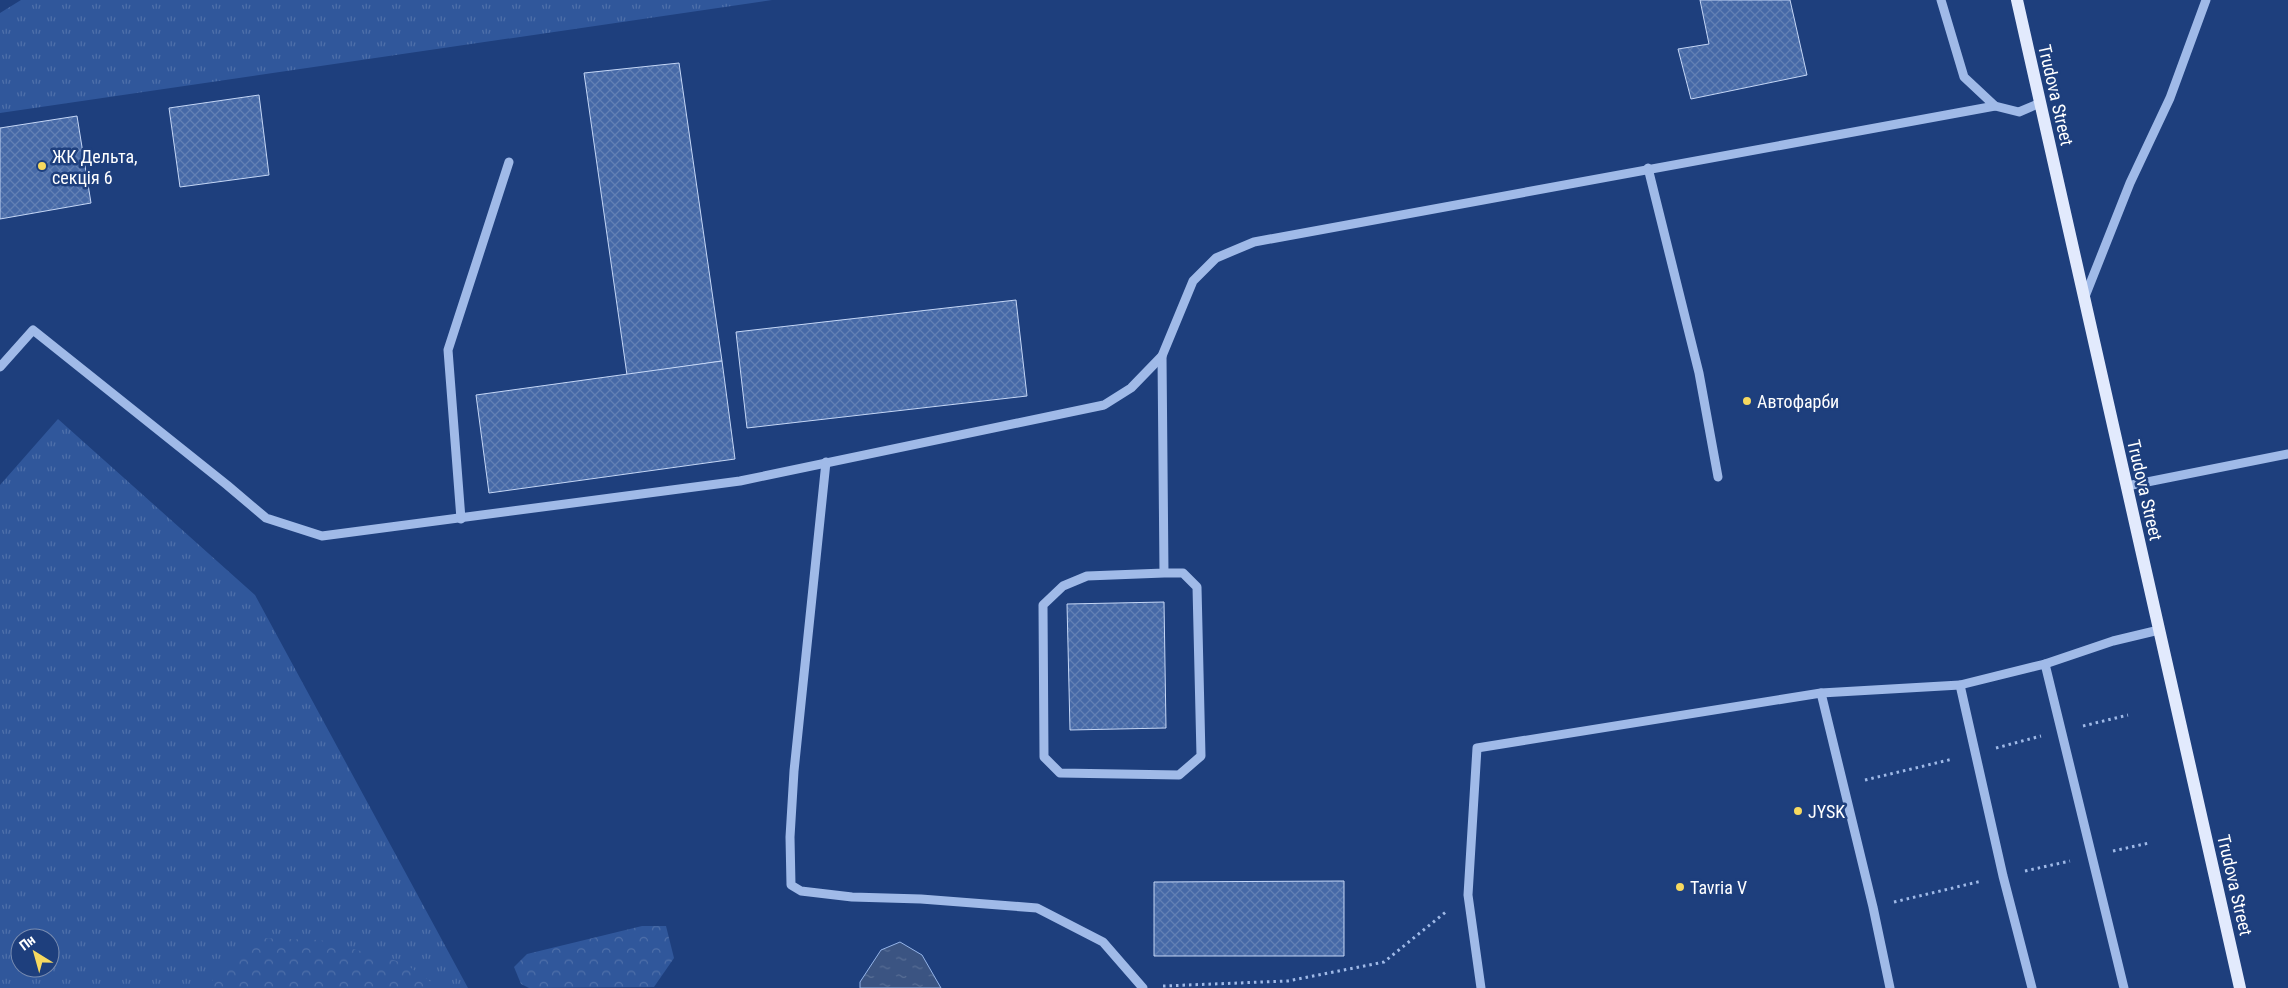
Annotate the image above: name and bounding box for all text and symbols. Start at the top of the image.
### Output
street label: Trudova Street [2034,42,2078,148]
place label: ЖК Дельта, секція 6 [52,146,138,188]
marker: ЖК Дельта, секція 6 [36,160,48,172]
place label: Автофарби [1757,391,1839,412]
marker: Автофарби [1741,395,1753,407]
street label: Trudova Street [2123,437,2167,543]
place label: JYSK [1808,801,1845,822]
marker: JYSK [1792,805,1804,817]
street label: Trudova Street [2213,832,2257,938]
place label: Tavria V [1690,877,1747,898]
marker: Tavria V [1674,881,1686,893]
north arrow [10,928,60,978]
text: Пн [16,932,38,954]

